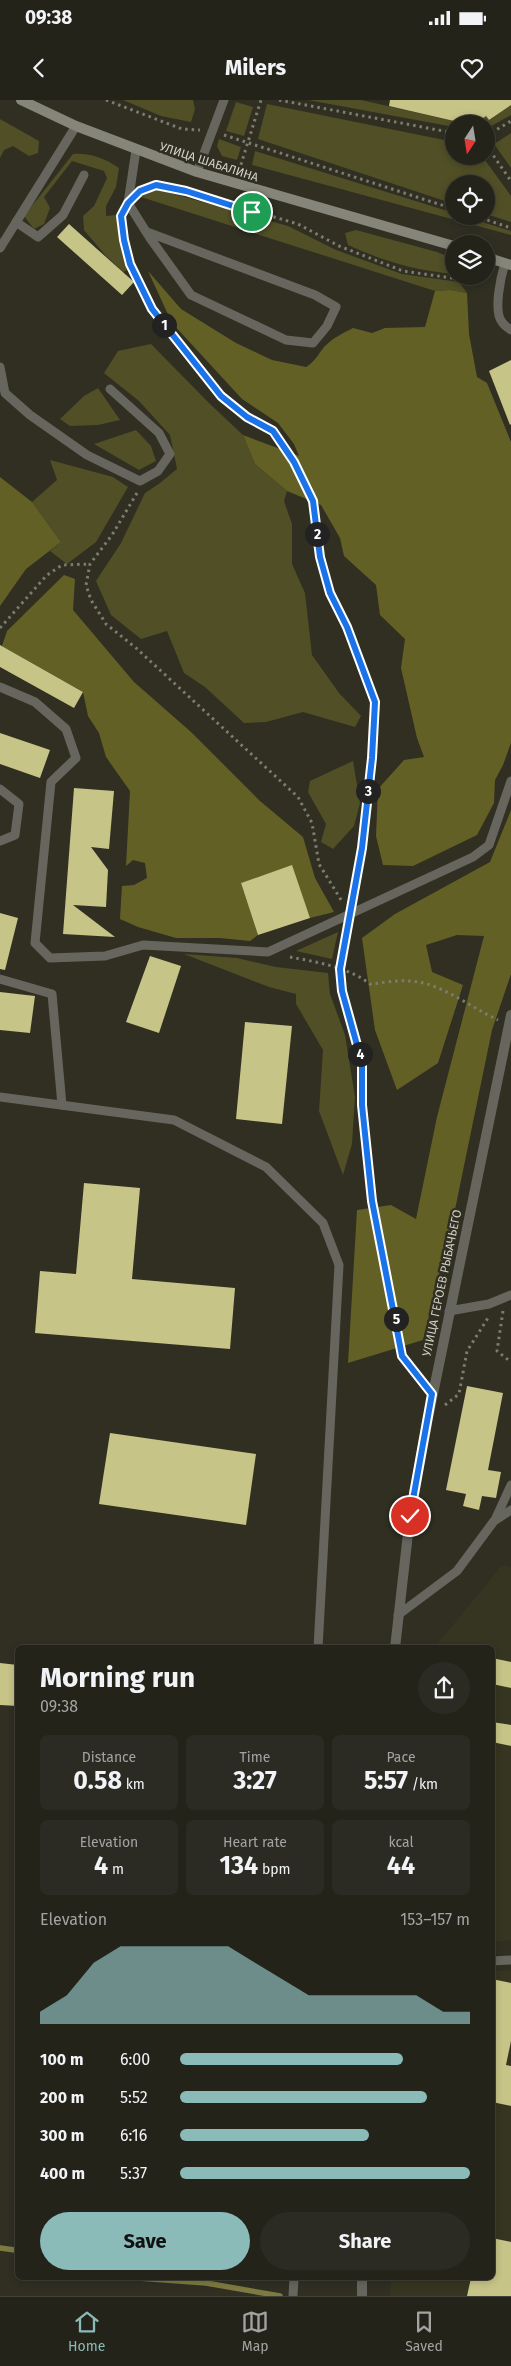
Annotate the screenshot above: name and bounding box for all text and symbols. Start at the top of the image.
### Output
text: 09:38 [25,6,72,29]
icon: back [25,54,53,82]
text: Milers [225,54,286,81]
icon: heart [458,54,486,82]
north arrow [445,115,495,165]
map controls [445,115,495,285]
street label: УЛИЦА ШАБАЛИНА [158,139,260,185]
button: locate [445,175,495,225]
pin [231,191,273,233]
icon: arrive [238,198,266,226]
button: layers [445,235,495,285]
pin: 1 [152,312,176,338]
text: 1 [161,317,168,334]
pin: 2 [304,522,330,546]
text: 2 [314,526,321,543]
pin: 3 [356,778,380,804]
text: 3 [365,783,372,800]
pin: 4 [348,1042,372,1066]
text: 4 [357,1046,364,1063]
street label: УЛИЦА ГЕРОЕВ РЫБАЧЬЕГО [420,1208,464,1358]
pin: 5 [384,1306,408,1332]
text: 5 [393,1311,400,1328]
pin [389,1495,431,1537]
icon: check [396,1502,424,1530]
text: Morning run [40,1661,195,1694]
button: share [418,1662,470,1714]
text: 09:38 [40,1697,78,1716]
text: Distance [82,1749,136,1766]
text: Time [240,1749,270,1766]
text: Pace [386,1749,416,1766]
text: 0.58 [73,1766,122,1796]
text: 3:27 [233,1766,277,1796]
text: 5:57 [364,1766,408,1796]
text: km [122,1776,145,1793]
text: /km [408,1776,438,1793]
text: Elevation [80,1834,138,1851]
text: Heart rate [223,1834,287,1851]
text: kcal [388,1834,414,1851]
text: 4 [94,1851,108,1881]
text: 134 [219,1851,258,1881]
text: 44 [387,1851,415,1881]
text: m [108,1861,124,1878]
text: bpm [258,1861,291,1878]
text: Elevation [40,1910,107,1929]
text: 153–157 m [400,1910,470,1929]
text: 100 m [40,2050,83,2069]
text: 6:00 [120,2050,150,2069]
text: 200 m [40,2088,84,2107]
text: 5:52 [120,2088,148,2107]
text: 300 m [40,2126,84,2145]
text: 6:16 [120,2126,147,2145]
text: 400 m [40,2164,85,2183]
text: 5:37 [120,2164,147,2183]
button: Save [40,2212,250,2270]
button: Share [260,2212,470,2270]
tab: Home [68,2308,105,2355]
tab: Map [241,2308,269,2355]
tab: Saved [405,2308,443,2355]

